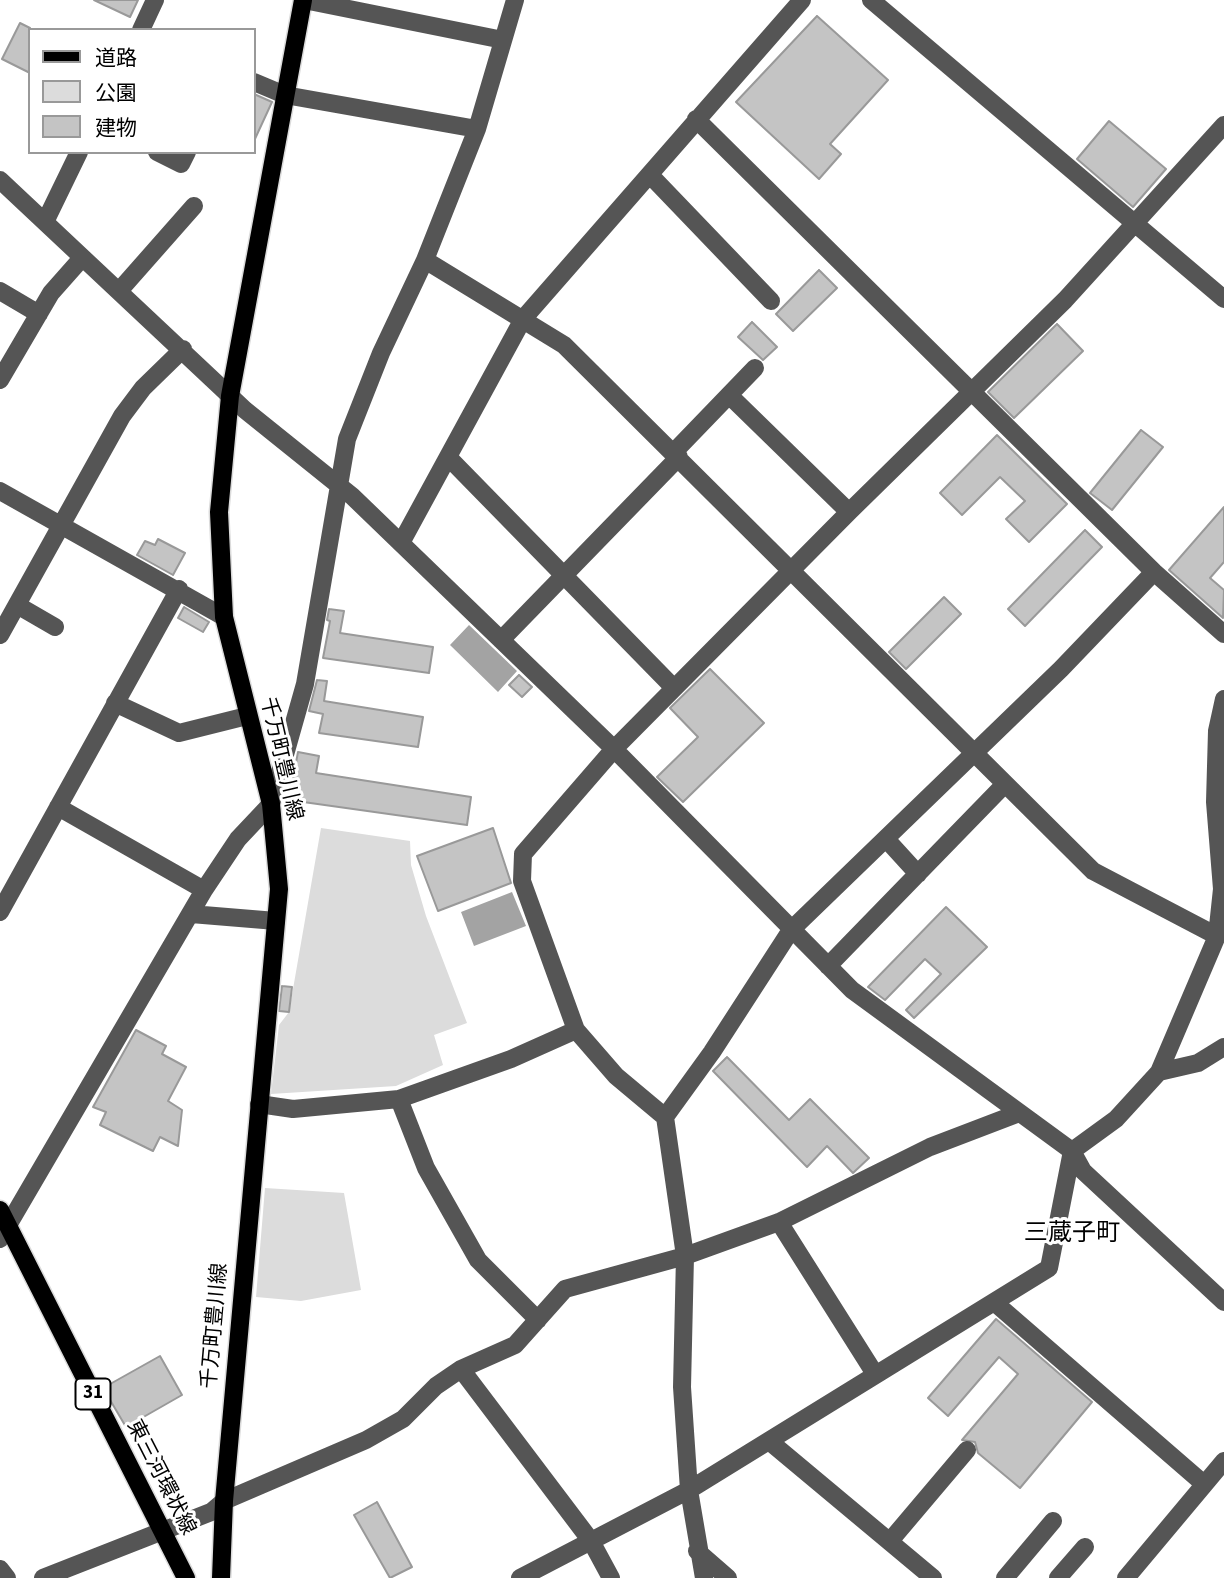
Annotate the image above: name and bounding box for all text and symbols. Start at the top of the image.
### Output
legend [28,28,256,154]
text: 道路 [95,43,137,73]
text: 公園 [95,78,137,108]
text: 建物 [95,113,137,143]
street label: 千万町豊川線 [254,695,306,823]
district label: 三蔵子町 [1024,1221,1120,1249]
street label: 千万町豊川線 [198,1262,234,1390]
road number: 31 [76,1378,110,1410]
street label: 東三河環状線 [120,1416,200,1540]

